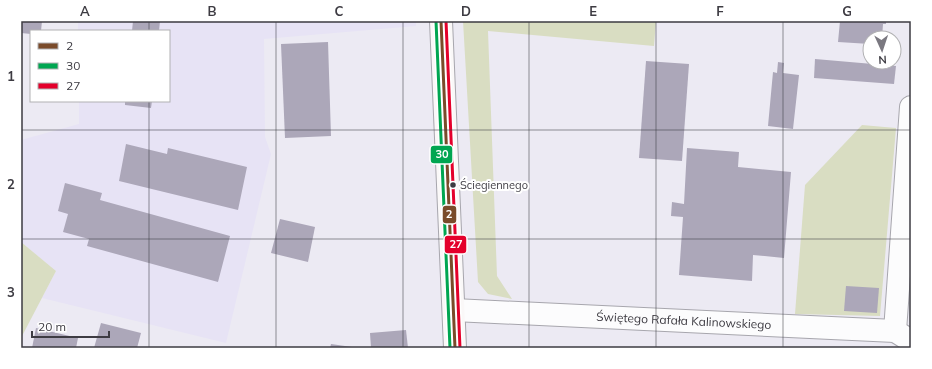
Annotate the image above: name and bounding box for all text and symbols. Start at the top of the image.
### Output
text: A [80,3,90,19]
text: B [208,3,217,19]
text: C [335,3,344,19]
text: D [461,3,471,19]
text: E [589,3,597,19]
text: F [716,3,724,19]
text: G [842,3,852,19]
legend [30,30,170,102]
north arrow [862,30,902,70]
text: 2 [66,38,73,53]
text: N [878,53,887,67]
text: 30 [66,58,80,73]
text: 1 [7,68,15,84]
text: 27 [66,78,80,93]
line badge: 30 [430,145,453,164]
text: 30 [435,147,449,161]
text: 2 [7,176,15,192]
place label: Ściegiennego [460,178,528,192]
marker: Ściegiennego [448,180,458,190]
line badge: 2 [442,205,457,224]
text: 2 [446,207,453,221]
line badge: 27 [444,235,467,254]
text: 27 [449,237,463,251]
text: 3 [7,284,15,300]
street label: Świętego Rafała Kalinowskiego [596,309,772,332]
scale bar [32,313,109,339]
text: 20 m [38,319,66,334]

